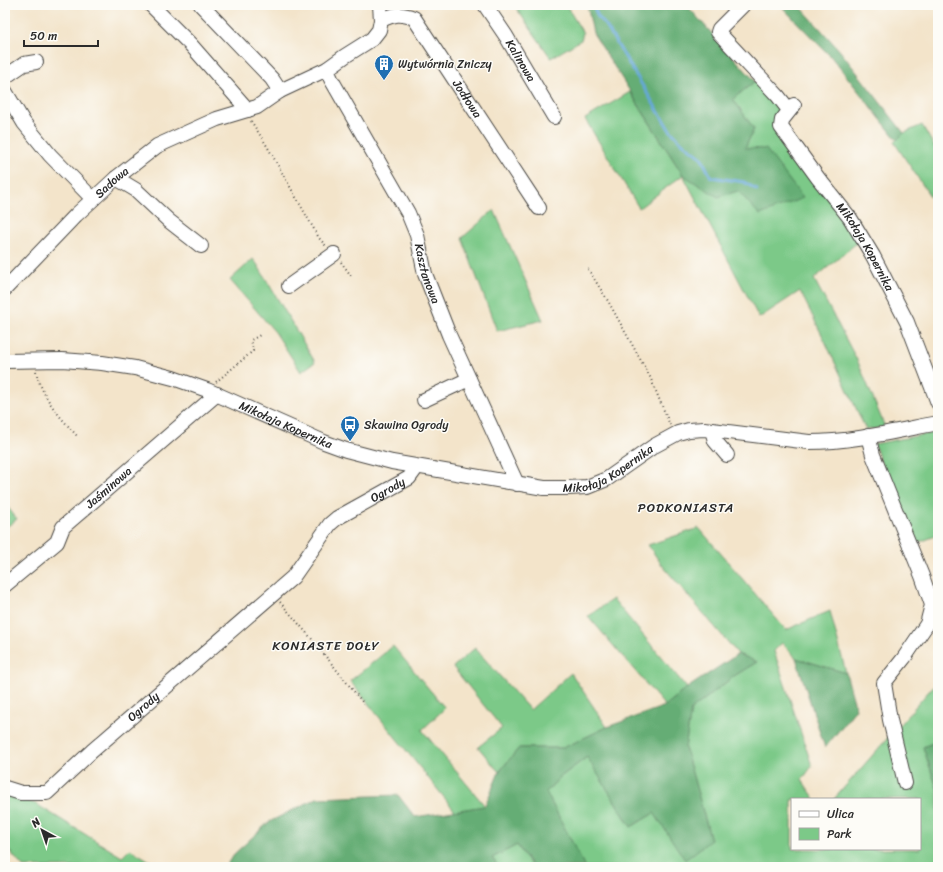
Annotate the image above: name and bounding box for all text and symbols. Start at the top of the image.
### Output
scale bar [24,22,98,48]
text: 50 m [30,25,57,47]
street label: Kalinowa [499,35,542,86]
building icon: Wytwórnia Zniczy [373,53,395,81]
place label: Wytwórnia Zniczy [398,53,493,75]
street label: Jodłowa [446,74,488,123]
street label: Sadowa [89,161,134,204]
street label: Mikołaja Kopernika [830,197,901,296]
street label: Kasztanowa [408,241,447,307]
street label: Mikołaja Kopernika [235,395,337,456]
bus stop icon: Skawina Ogrody [339,414,361,442]
place label: Skawina Ogrody [364,414,449,436]
street label: Mikołaja Kopernika [563,438,659,499]
street label: Jaśminowa [79,461,137,515]
street label: Ogrody [366,471,410,509]
district label: PODKONIASTA [638,496,734,519]
district label: KONIASTE DOŁY [272,634,380,657]
street label: Ogrody [122,686,165,727]
legend [791,798,921,850]
text: Ulica [827,803,855,825]
north arrow [22,810,62,850]
text: N [26,813,45,833]
text: Park [827,823,852,845]

